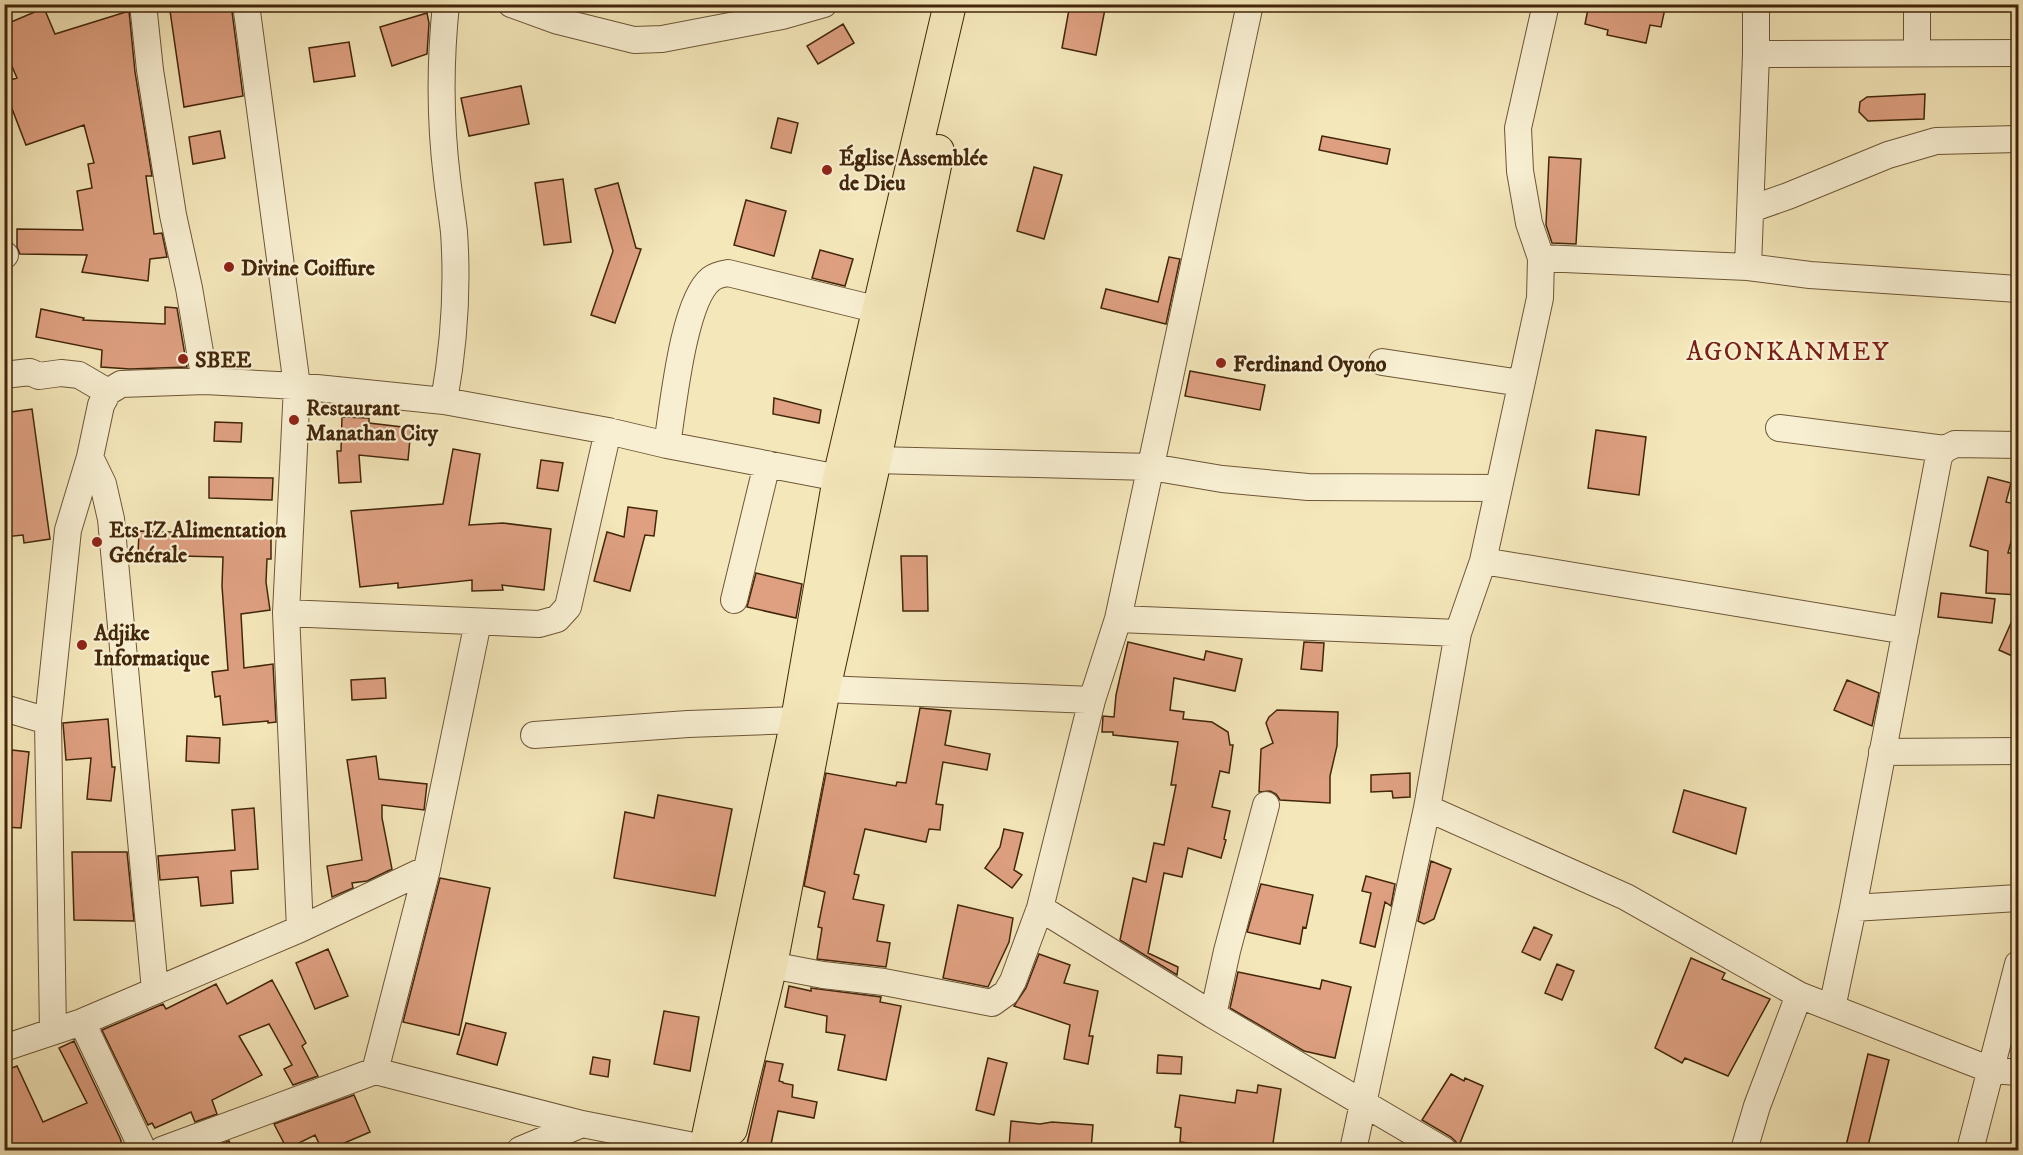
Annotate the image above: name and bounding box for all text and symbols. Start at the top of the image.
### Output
place label: Église Assemblée de Dieu [839,144,988,197]
marker: Église Assemblée de Dieu [820,163,834,177]
place label: Divine Coiffure [241,255,375,282]
marker: Divine Coiffure [222,260,236,274]
district label: AGONKANMEY [1686,336,1890,369]
place label: SBEE [195,347,252,374]
place label: Ferdinand Oyono [1233,351,1387,378]
marker: SBEE [176,352,190,366]
marker: Ferdinand Oyono [1214,356,1228,370]
place label: Restaurant Manathan City [306,395,439,447]
marker: Restaurant Manathan City [287,413,301,427]
place label: Ets IZ Alimentation Générale [109,517,287,569]
marker: Ets IZ Alimentation Générale [90,535,104,549]
place label: Adjike Informatique [93,620,210,672]
marker: Adjike Informatique [75,638,89,652]

